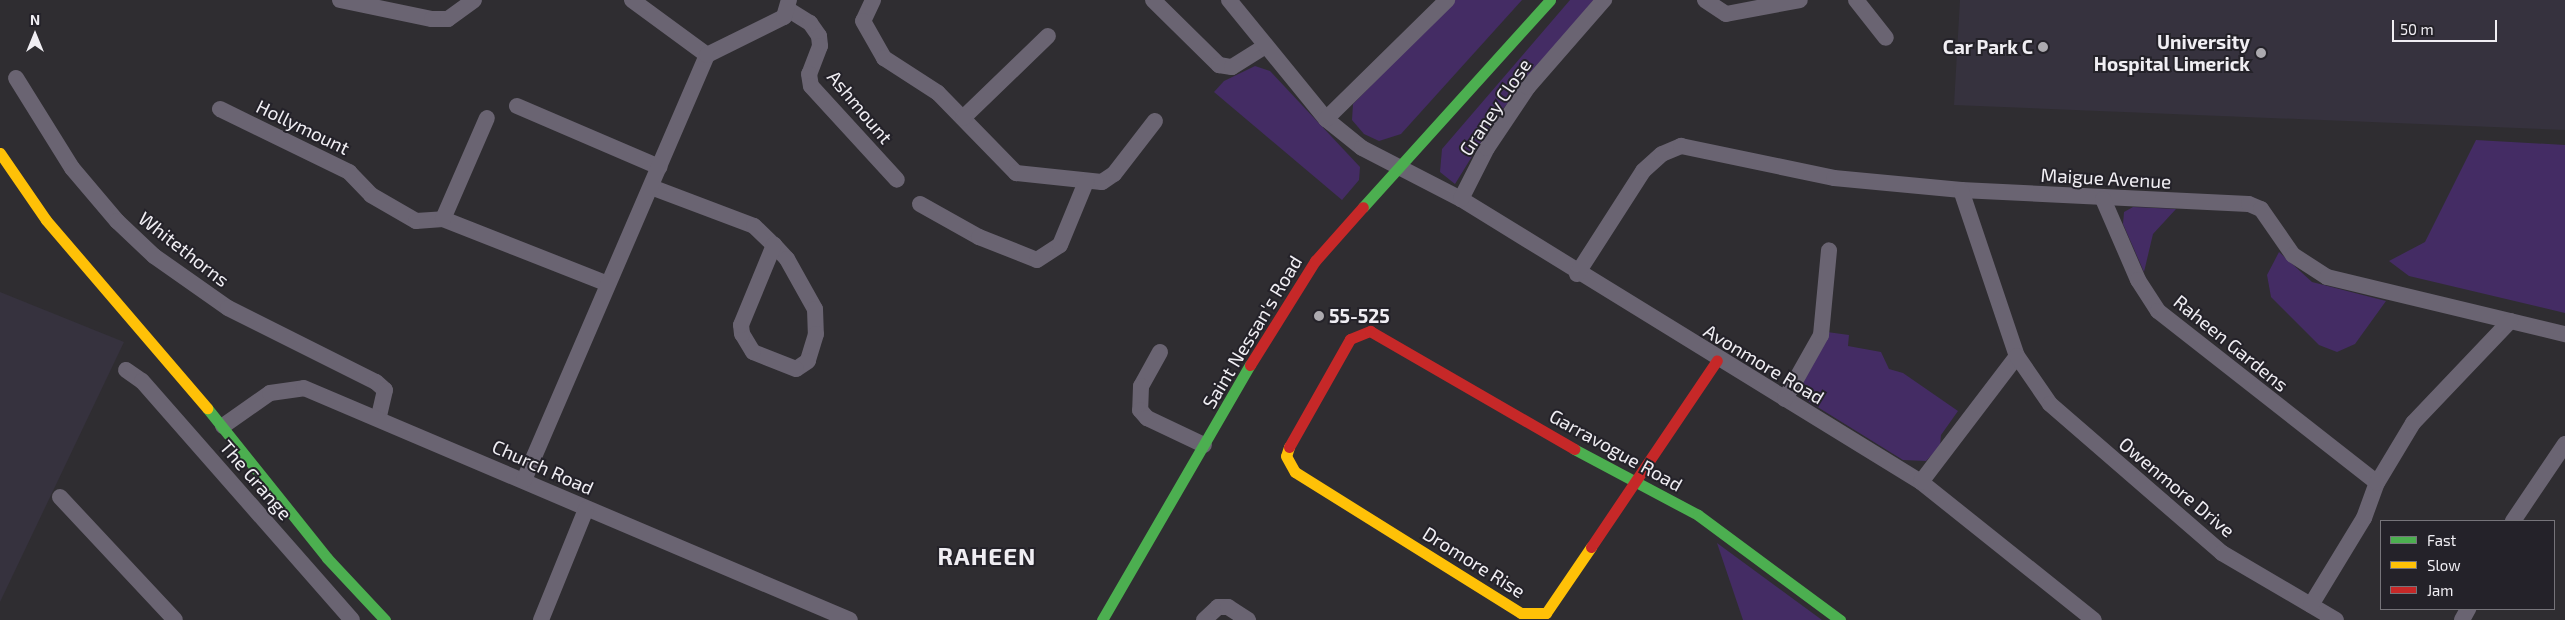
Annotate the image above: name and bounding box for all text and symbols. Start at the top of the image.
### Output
north arrow [10,10,60,60]
scale bar [2395,10,2500,42]
text: N [30,11,40,28]
text: 50 m [2400,20,2434,38]
place label: University Hospital Limerick [2093,31,2250,75]
place label: Car Park C [1942,36,2033,58]
marker: Car Park C [2037,41,2049,53]
marker: University Hospital Limerick [2254,46,2268,60]
street label: Graney Close [1454,54,1536,160]
street label: Ashmount [823,66,897,148]
street label: Hollymount [253,95,353,159]
street label: Maigue Avenue [2040,163,2172,193]
street label: Whitethorns [134,207,234,291]
street label: Saint Nessan's Road [1197,252,1307,412]
street label: Raheen Gardens [2169,290,2293,396]
place label: 55-525 [1329,305,1390,327]
marker: 55-525 [1313,310,1325,322]
street label: Avonmore Road [1700,319,1828,409]
street label: Garravogue Road [1546,404,1686,496]
street label: Owenmore Drive [2115,432,2239,542]
street label: The Grange [215,435,297,525]
street label: Church Road [489,435,597,499]
legend [2380,520,2555,610]
street label: Dromore Rise [1419,522,1529,602]
text: Fast [2427,531,2456,549]
district label: RAHEEN [937,542,1037,570]
text: Slow [2427,556,2461,574]
text: Jam [2427,581,2453,599]

